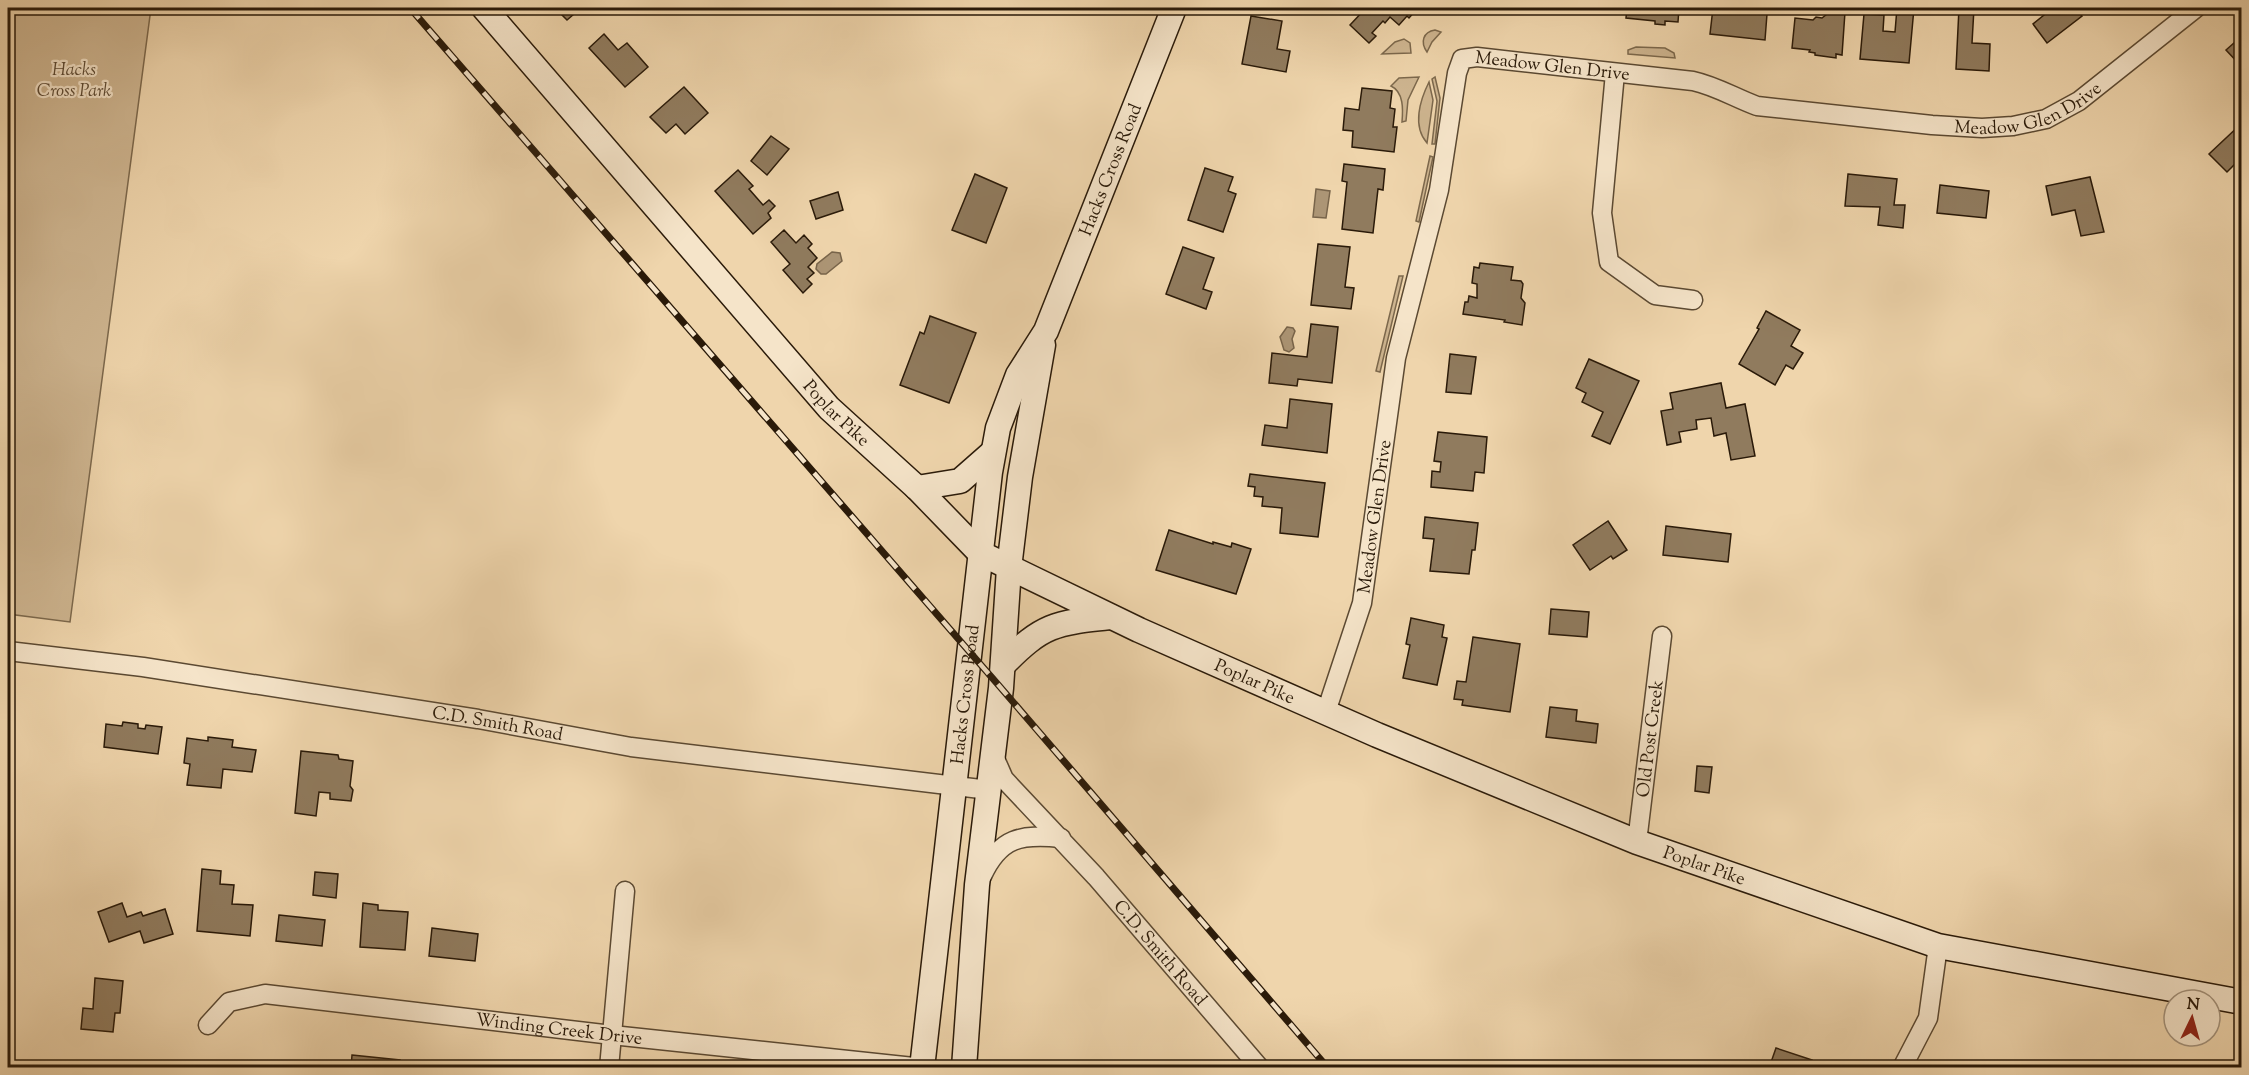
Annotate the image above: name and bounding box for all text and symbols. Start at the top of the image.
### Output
street label: Meadow Glen Drive [1474,46,1631,89]
park label: Hacks Cross Park [37,58,111,105]
street label: Meadow Glen Drive [1953,77,2108,143]
street label: Hacks Cross Road [1074,100,1150,240]
street label: Poplar Pike [795,375,875,454]
street label: Meadow Glen Drive [1352,438,1400,596]
street label: Hacks Cross Road [946,623,987,766]
street label: Poplar Pike [1210,654,1298,712]
street label: Old Post Creek [1631,679,1672,799]
street label: C.D. Smith Road [430,701,565,749]
street label: Poplar Pike [1659,841,1748,893]
street label: C.D. Smith Road [1106,895,1212,1012]
north arrow [2162,988,2222,1048]
text: N [2186,994,2201,1018]
street label: Winding Creek Drive [474,1008,643,1053]

